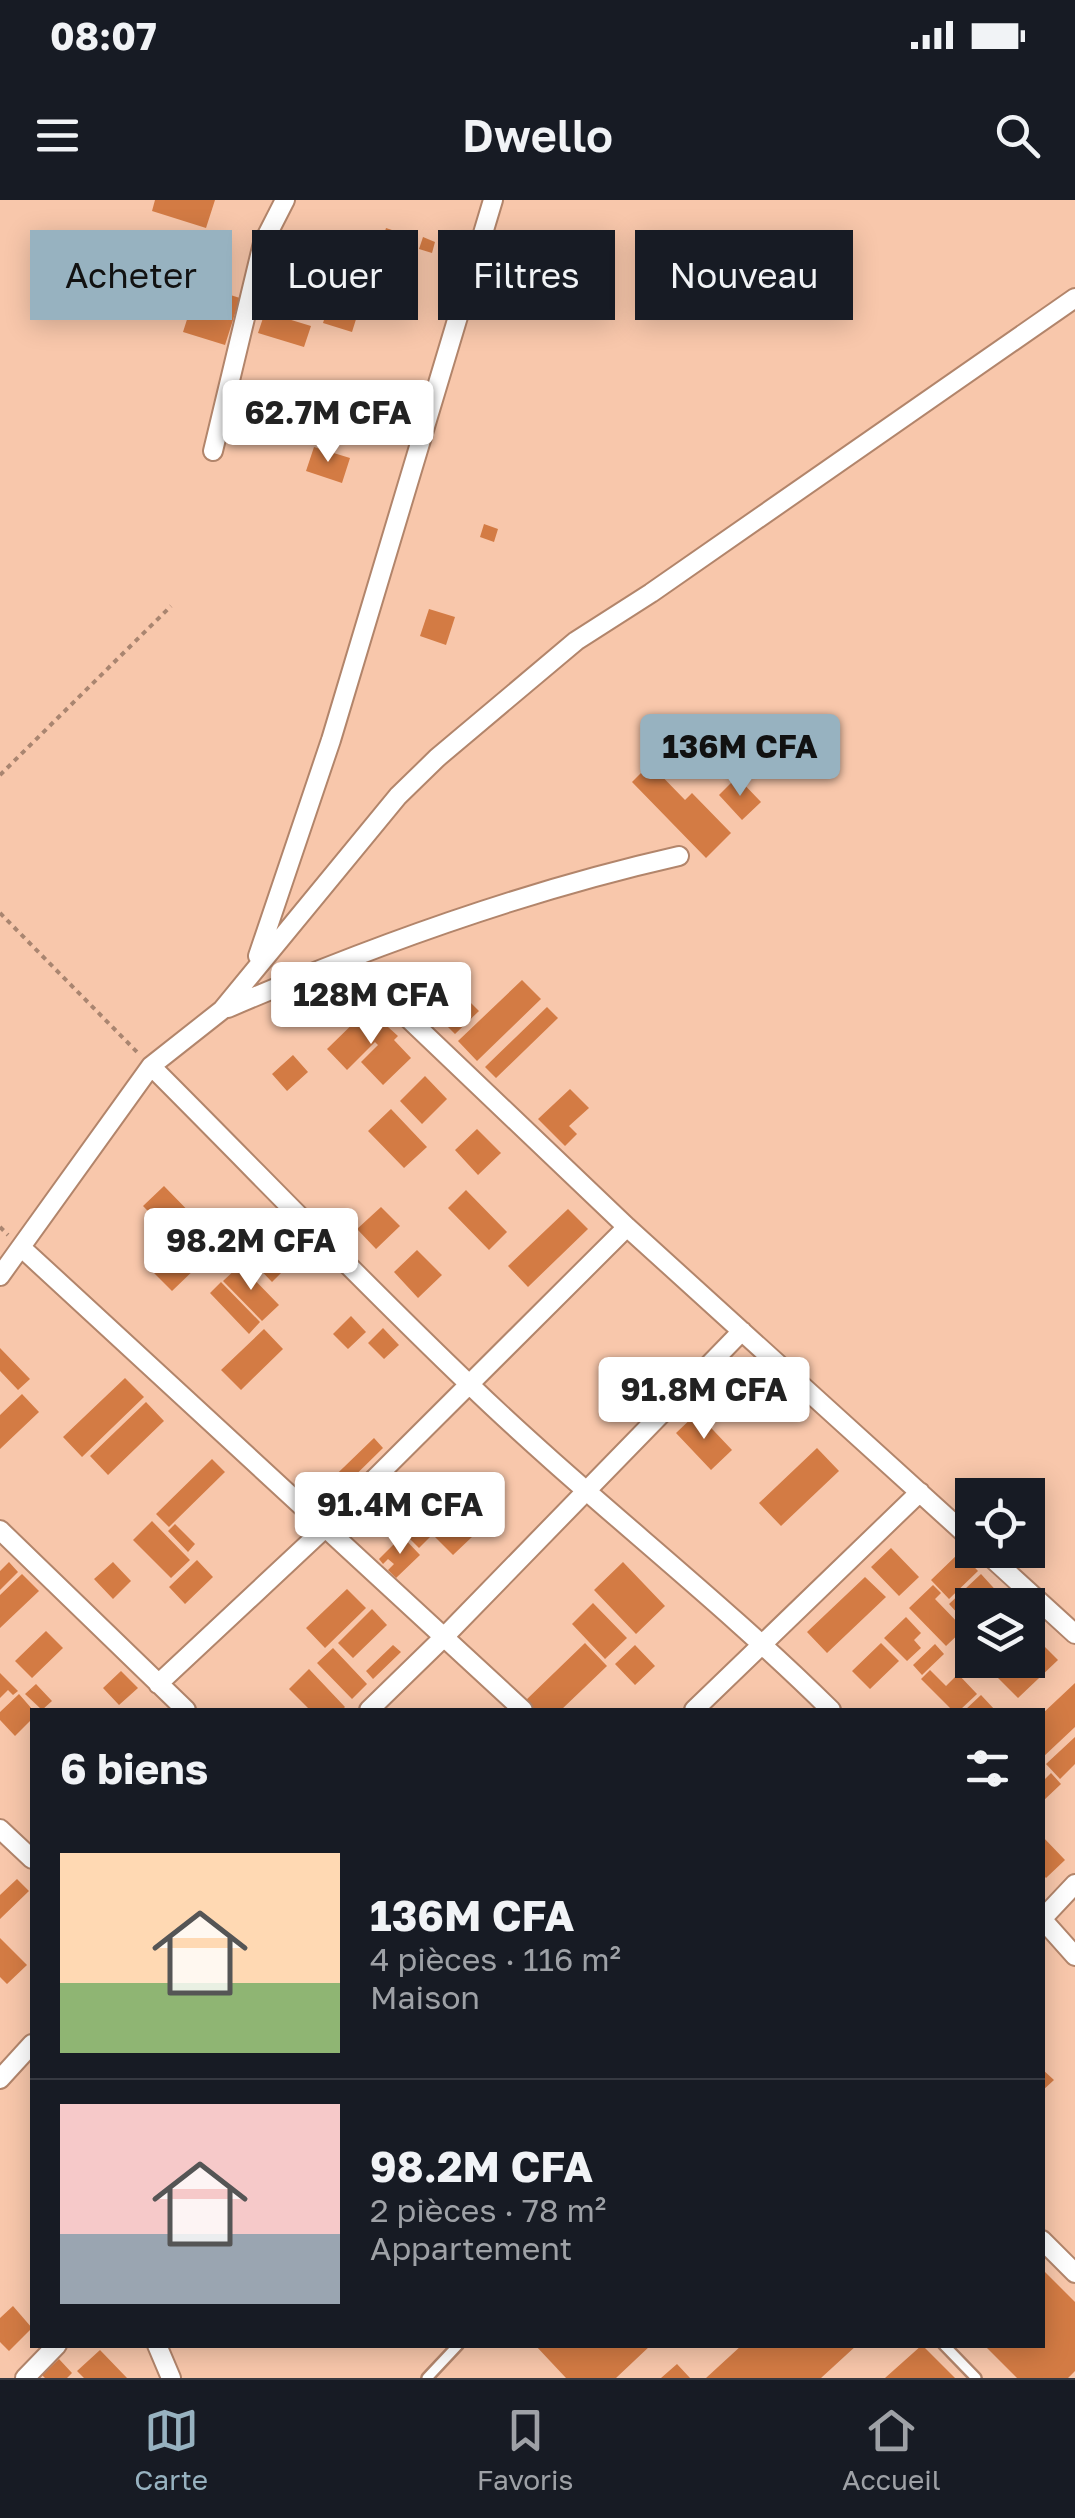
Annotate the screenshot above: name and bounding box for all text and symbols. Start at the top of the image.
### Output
text: 08:07 [50,13,157,58]
icon: menu [30,108,85,163]
text: Dwello [462,108,613,162]
icon: search [990,108,1045,163]
chip: Acheter [30,230,232,320]
chip: Louer [252,230,418,320]
chip: Filtres [438,230,615,320]
chip: Nouveau [635,230,853,320]
pin: 62.7M CFA [214,380,442,465]
text: 62.7M CFA [245,393,411,431]
pin: 136M CFA [637,714,843,799]
text: 136M CFA [662,727,818,765]
pin: 128M CFA [268,962,474,1047]
text: 128M CFA [293,975,449,1013]
pin: 98.2M CFA [137,1208,365,1293]
text: 98.2M CFA [166,1221,336,1259]
pin: 91.8M CFA [590,1357,818,1442]
text: 91.8M CFA [621,1370,787,1408]
pin: 91.4M CFA [286,1472,514,1557]
map controls [955,1478,1045,1678]
button: locate [955,1478,1045,1568]
text: 91.4M CFA [317,1485,483,1523]
button: layers [955,1588,1045,1678]
icon: filters [960,1741,1015,1796]
text: 6 biens [60,1743,208,1793]
text: 136M CFA [370,1890,574,1940]
icon: home [140,1893,260,2013]
text: 4 pièces · 116 m² [370,1940,621,1978]
text: Maison [370,1978,480,2016]
text: 98.2M CFA [370,2141,593,2191]
icon: home [140,2144,260,2264]
text: 2 pièces · 78 m² [370,2191,606,2229]
text: Appartement [370,2229,572,2267]
tab: Carte [134,2403,208,2496]
tab: Favoris [477,2403,573,2496]
tab: Accueil [842,2403,941,2496]

